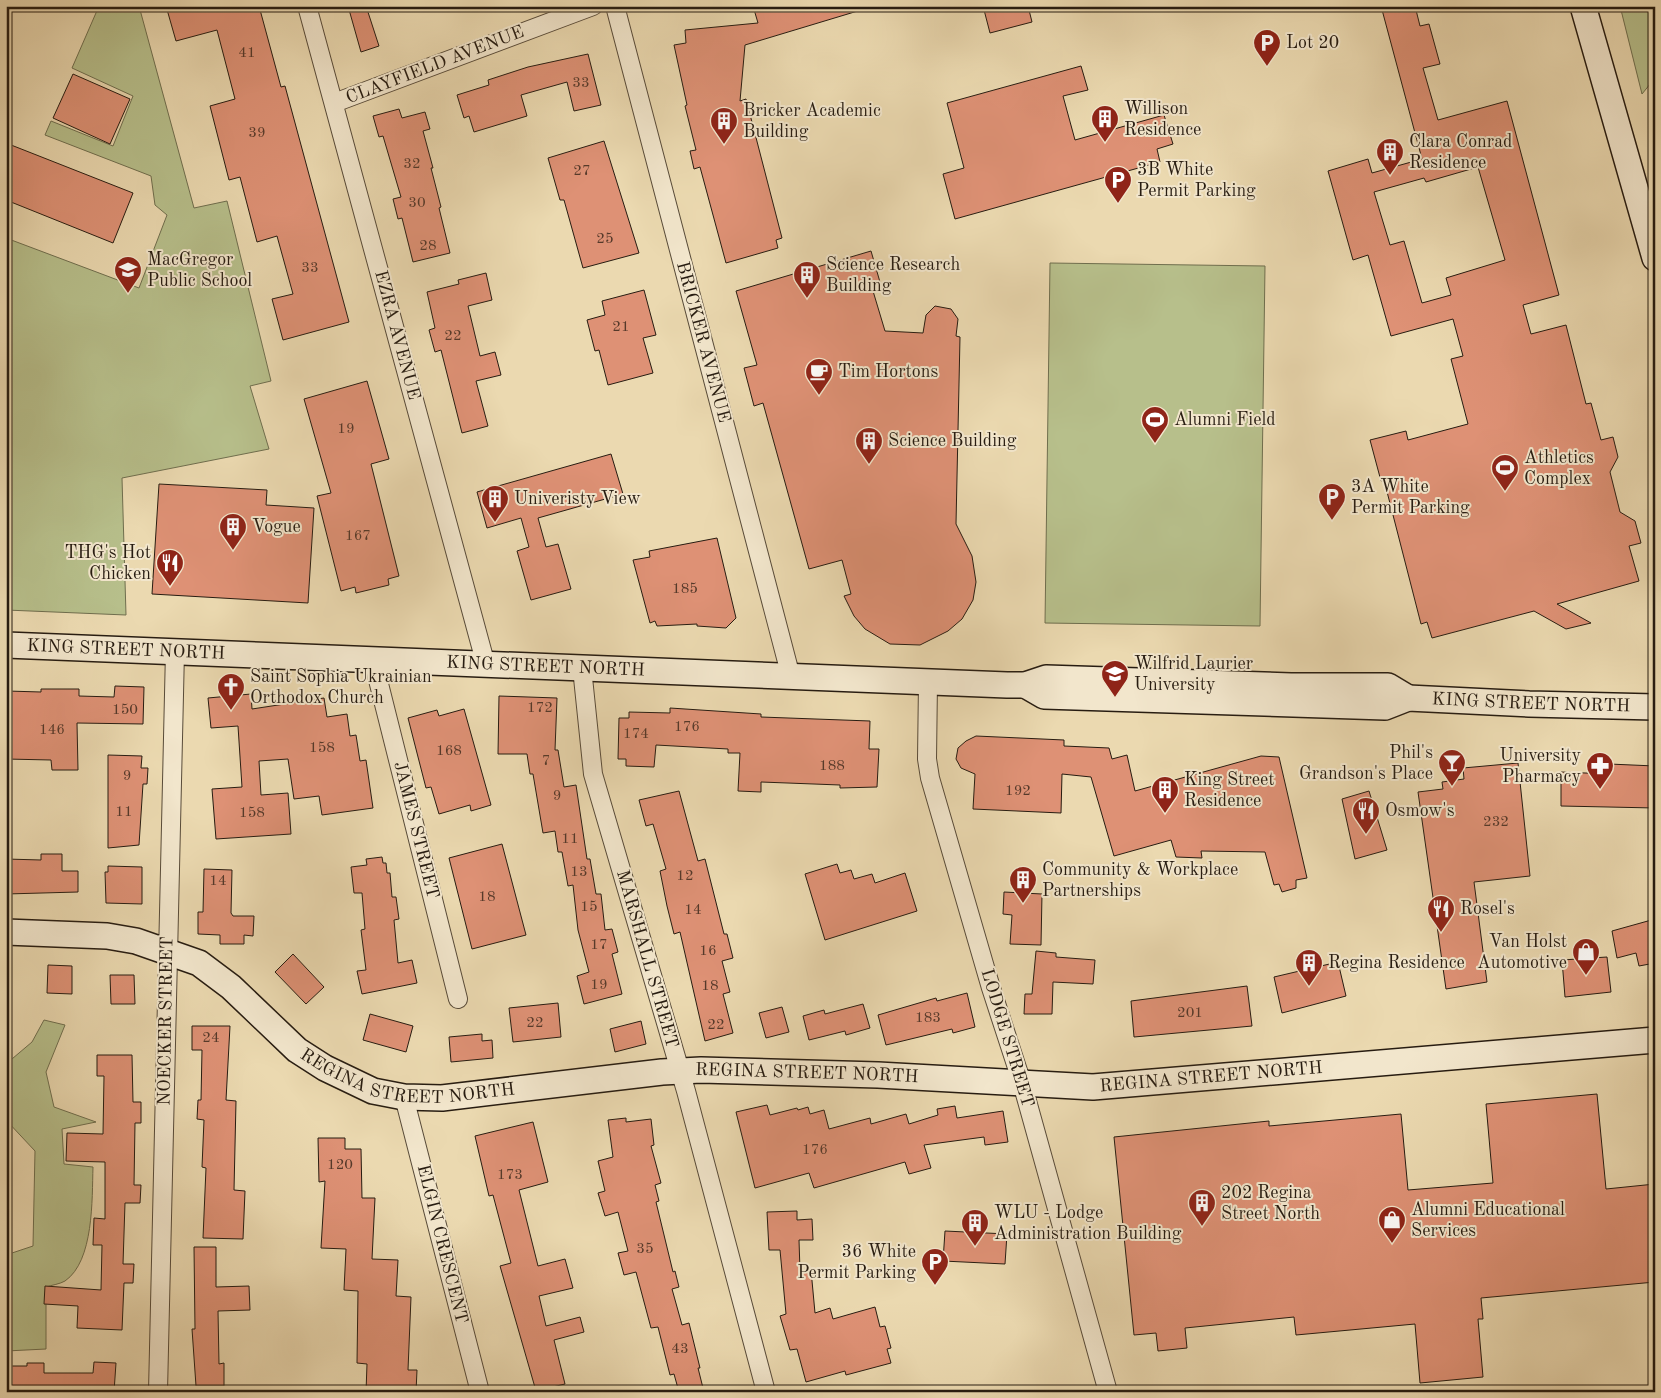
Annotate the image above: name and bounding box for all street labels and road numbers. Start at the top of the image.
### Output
street label: CLAYFIELD AVENUE [344,23,526,107]
street label: BRICKER AVENUE [673,260,733,424]
street label: EZRA AVENUE [371,268,423,402]
street label: KING STREET NORTH [26,637,226,663]
street label: KING STREET NORTH [446,654,645,680]
street label: KING STREET NORTH [1431,690,1631,715]
street label: JAMES STREET [390,760,442,900]
street label: MARSHALL STREET [613,868,681,1050]
street label: NOECKER STREET [156,936,176,1106]
street label: LODGE STREET [977,967,1037,1109]
street label: REGINA STREET NORTH [297,1046,516,1107]
street label: REGINA STREET NORTH [1099,1059,1323,1095]
street label: REGINA STREET NORTH [695,1061,919,1086]
street label: ELGIN CRESCENT [414,1163,470,1325]

